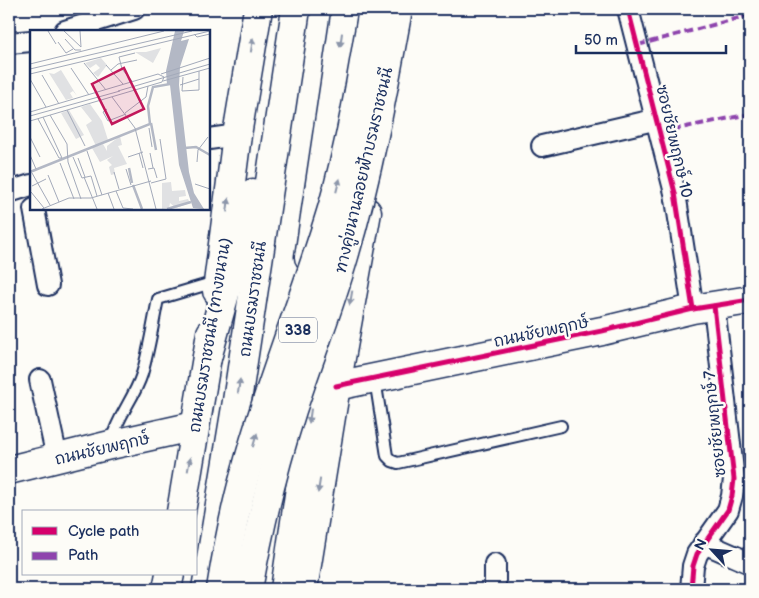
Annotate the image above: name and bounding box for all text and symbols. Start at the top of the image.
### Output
scale bar [576,22,726,54]
inset map [30,30,210,210]
text: 50 m [584,31,618,50]
one-way arrow [337,32,345,48]
one-way arrow [248,36,256,52]
street label: ทางคู่ขนานลอยฟ้าบรมราชชนนี [329,65,399,275]
street label: ซอยชัยพฤกษ์ 10 [650,82,699,200]
one-way arrow [334,178,342,193]
one-way arrow [224,197,232,213]
street label: ถนนบรมราชชนนี (ทางขนาน) [184,236,235,434]
street label: ถนนบรมราชชนนี [234,240,271,358]
one-way arrow [347,290,355,306]
street label: ถนนชัยพฤกษ์ [491,310,592,353]
road number: 338 [279,318,317,342]
street label: ซอยชัยพฤกษ์ 7 [697,369,732,478]
one-way arrow [236,377,244,393]
one-way arrow [306,408,314,424]
street label: ถนนชัยพฤกษ์ [52,426,153,471]
one-way arrow [252,432,260,447]
one-way arrow [185,455,193,471]
one-way arrow [315,478,323,494]
legend [22,510,198,576]
text: Cycle path [68,522,139,541]
north arrow [686,526,736,576]
text: N [691,536,711,553]
text: Path [68,546,98,565]

